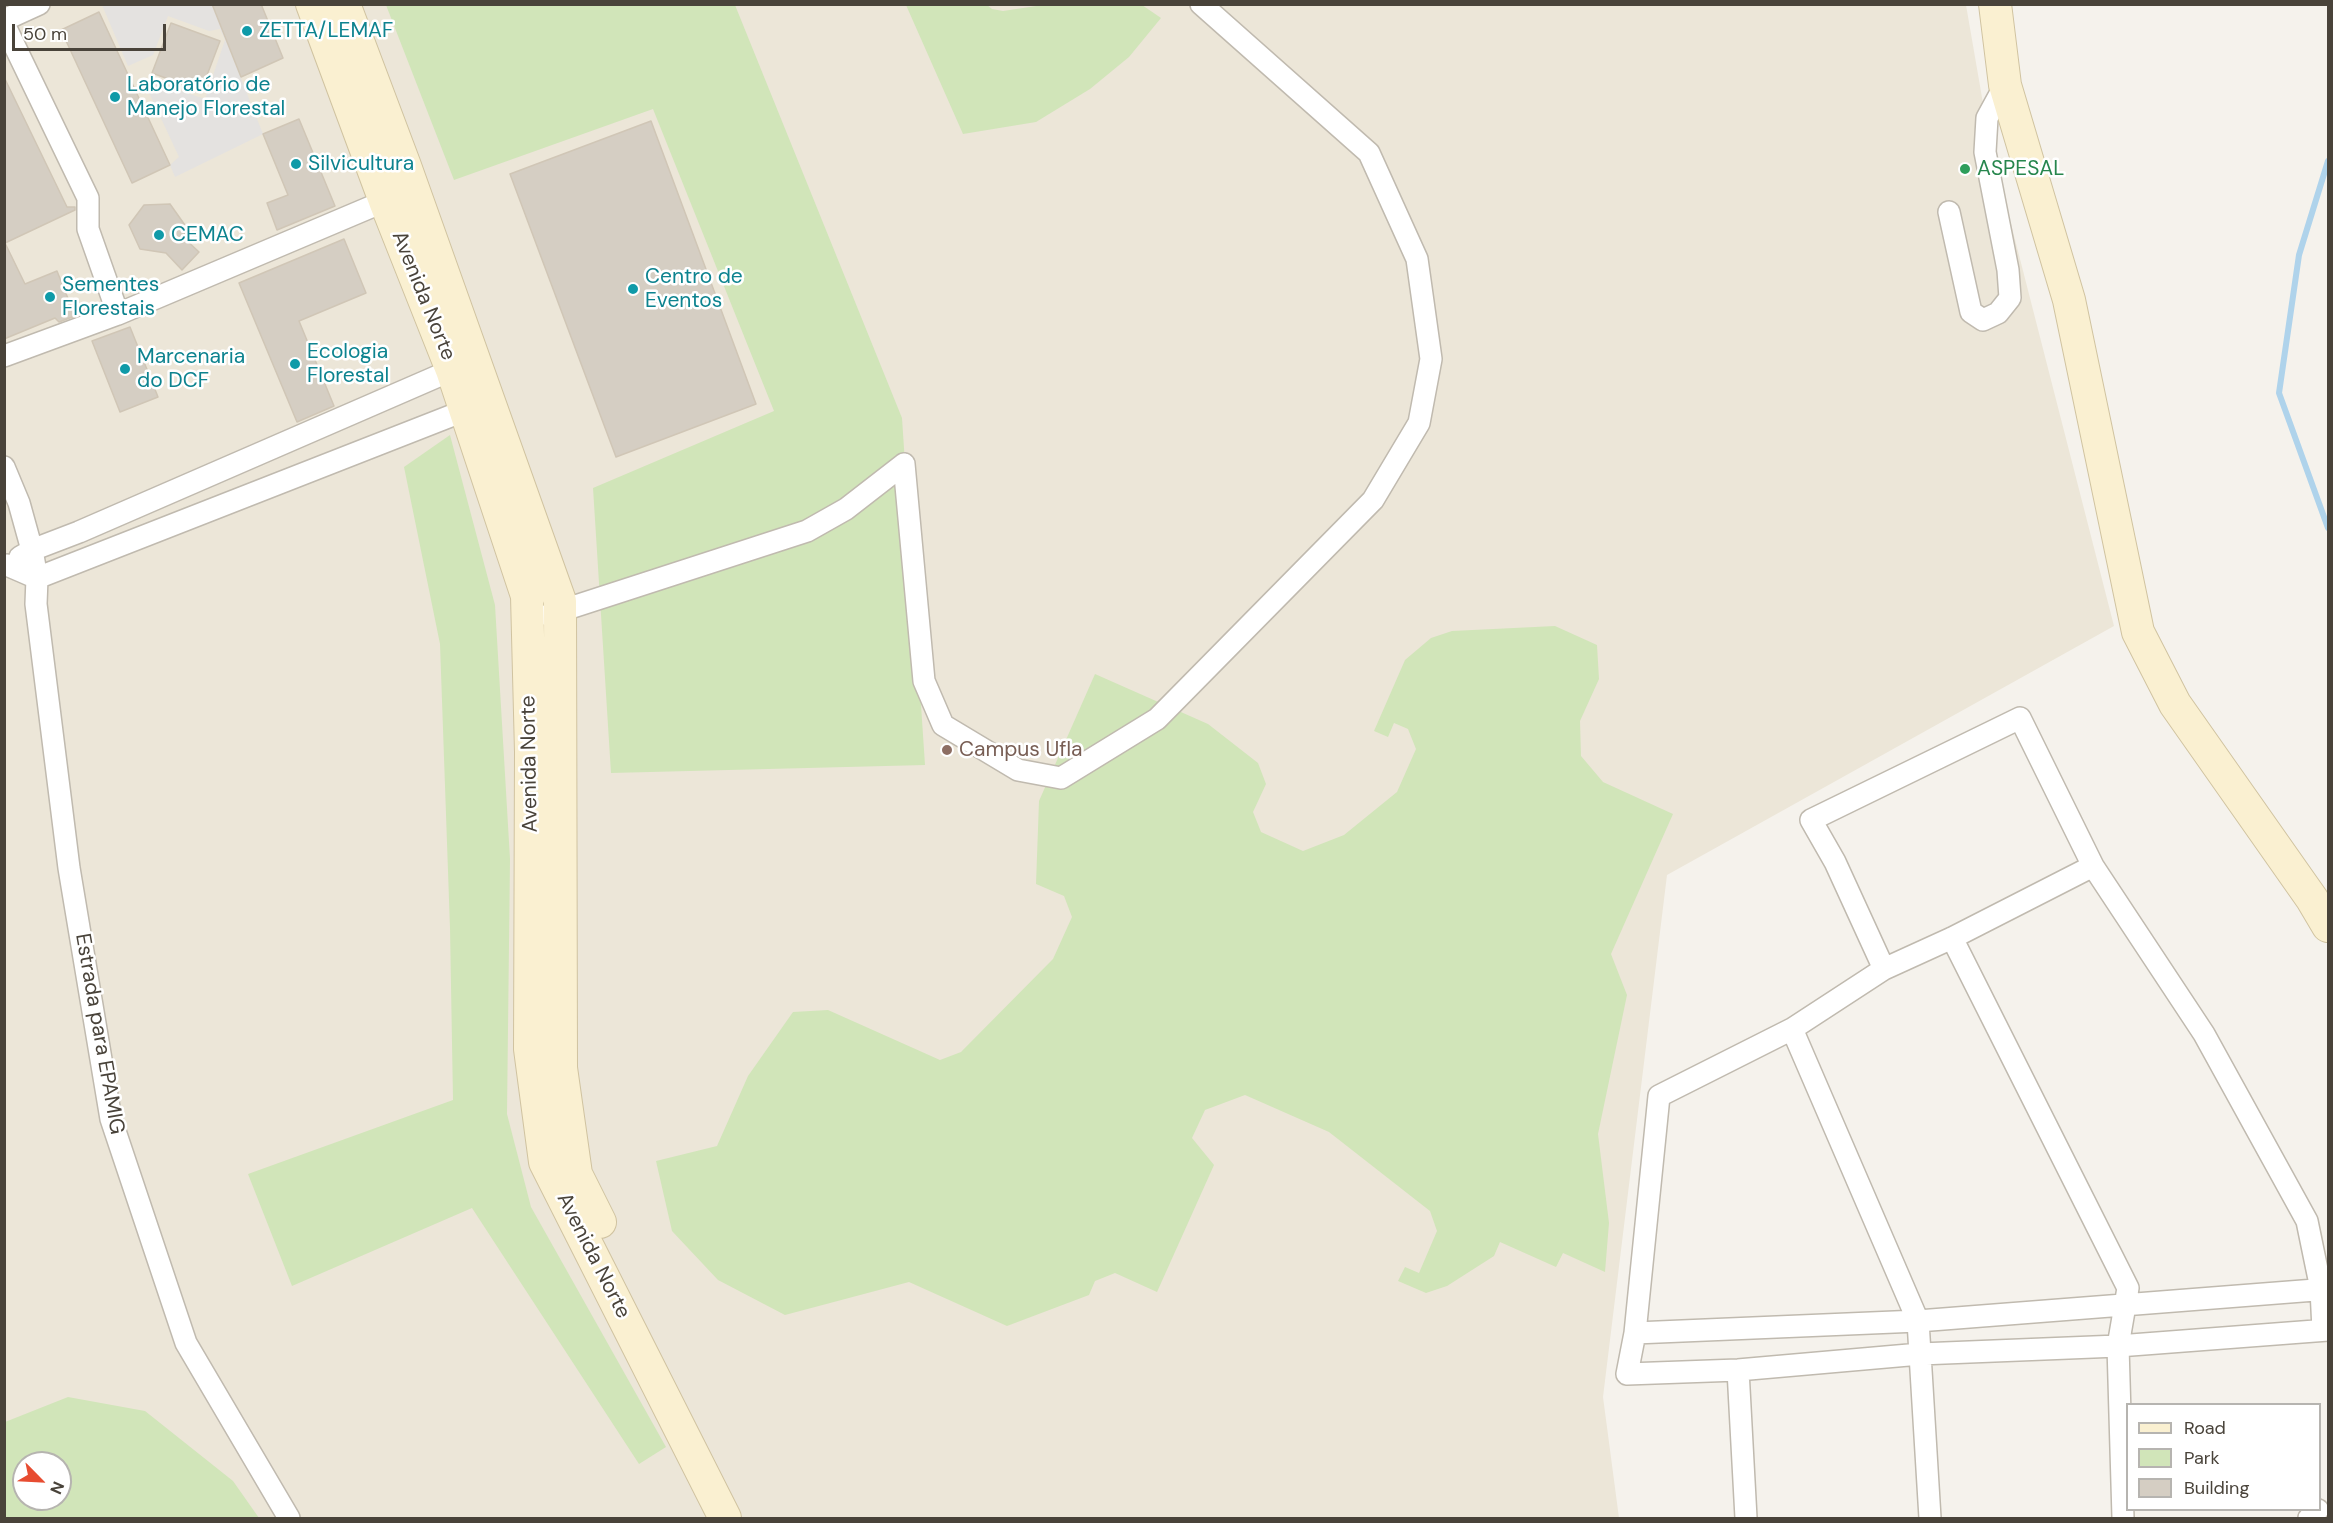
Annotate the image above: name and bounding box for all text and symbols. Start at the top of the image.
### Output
scale bar [15,12,170,50]
place label: ZETTA/LEMAF [259,18,393,44]
text: 50 m [23,22,67,46]
marker: ZETTA/LEMAF [240,24,254,38]
place label: Laboratório de Manejo Florestal [127,72,285,122]
marker: Laboratório de Manejo Florestal [108,90,122,104]
place label: Silvicultura [308,151,414,177]
place label: ASPESAL [1977,156,2064,182]
marker: Silvicultura [289,157,303,171]
marker: ASPESAL [1958,162,1972,176]
place label: CEMAC [171,222,244,248]
marker: CEMAC [152,228,166,242]
street label: Avenida Norte [386,228,460,364]
place label: Centro de Eventos [645,264,743,314]
place label: Sementes Florestais [62,272,159,322]
marker: Centro de Eventos [626,282,640,296]
marker: Sementes Florestais [43,290,57,304]
place label: Ecologia Florestal [307,339,389,389]
place label: Marcenaria do DCF [137,344,245,394]
marker: Ecologia Florestal [288,357,302,371]
marker: Marcenaria do DCF [118,362,132,376]
street label: Avenida Norte [516,695,544,833]
place label: Campus Ufla [959,737,1083,763]
marker: Campus Ufla [940,743,954,757]
street label: Estrada para EPAMIG [69,932,129,1136]
street label: Avenida Norte [551,1189,635,1323]
legend [2126,1403,2321,1511]
text: Road [2184,1416,2226,1440]
text: Park [2184,1446,2220,1470]
north arrow [12,1451,72,1511]
text: Building [2184,1476,2249,1500]
text: N [45,1478,69,1497]

